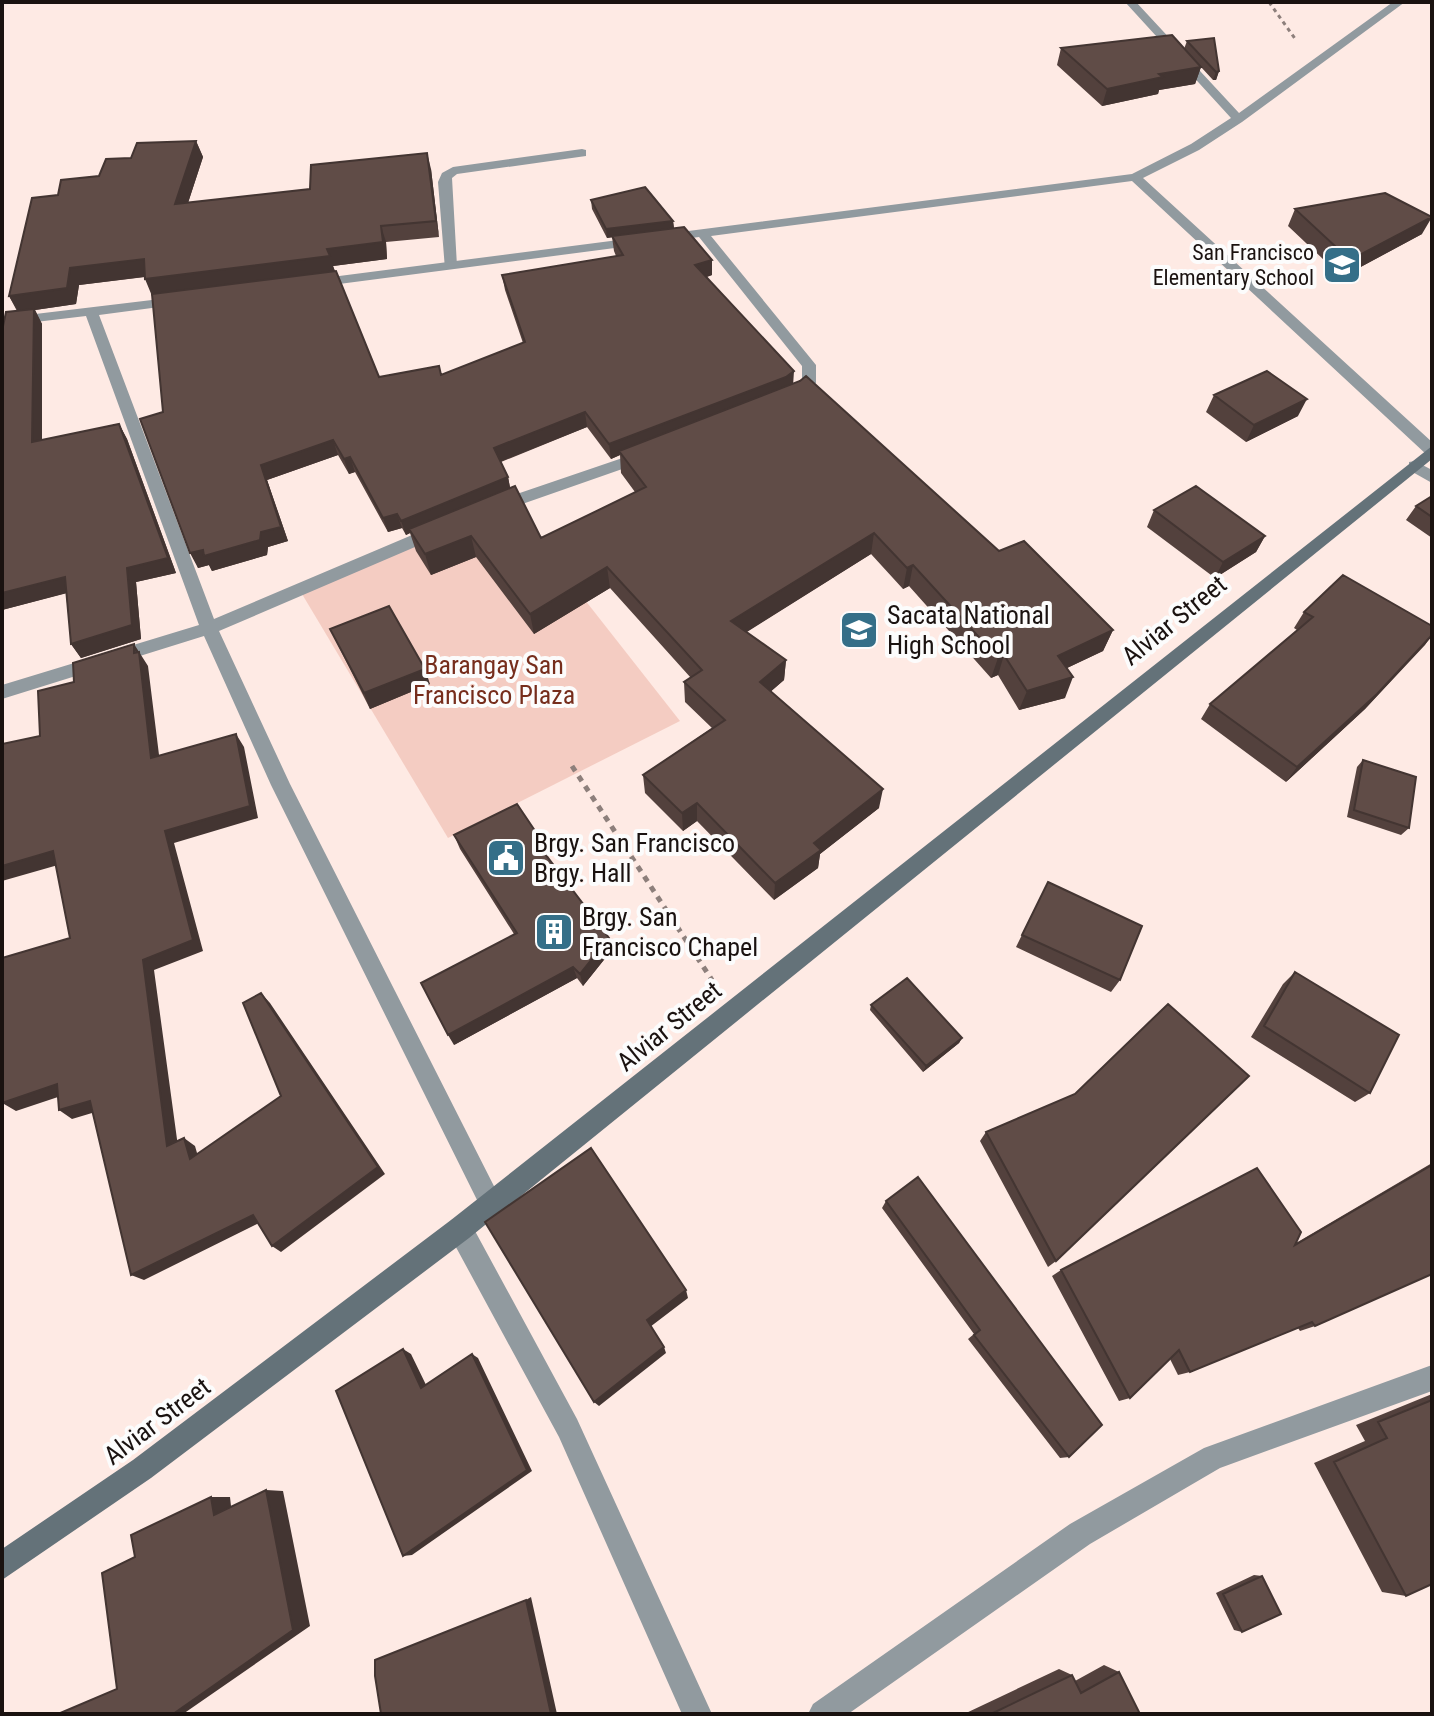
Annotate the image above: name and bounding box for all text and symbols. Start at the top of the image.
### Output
place label: San Francisco Elementary School [1153,240,1314,290]
school or university icon: San Francisco Elementary School [1321,244,1363,286]
street label: Alviar Street [1116,569,1232,671]
place label: Sacata National High School [887,600,1050,660]
school or university icon: Sacata National High School [838,609,880,651]
park label: Barangay San Francisco Plaza [413,650,575,710]
place label: Brgy. San Francisco Brgy. Hall [534,828,735,888]
public building icon: Brgy. San Francisco Brgy. Hall [485,837,527,879]
place label: Brgy. San Francisco Chapel [582,902,758,962]
building icon: Brgy. San Francisco Chapel [533,911,575,953]
street label: Alviar Street [611,975,727,1077]
street label: Alviar Street [98,1371,216,1471]

